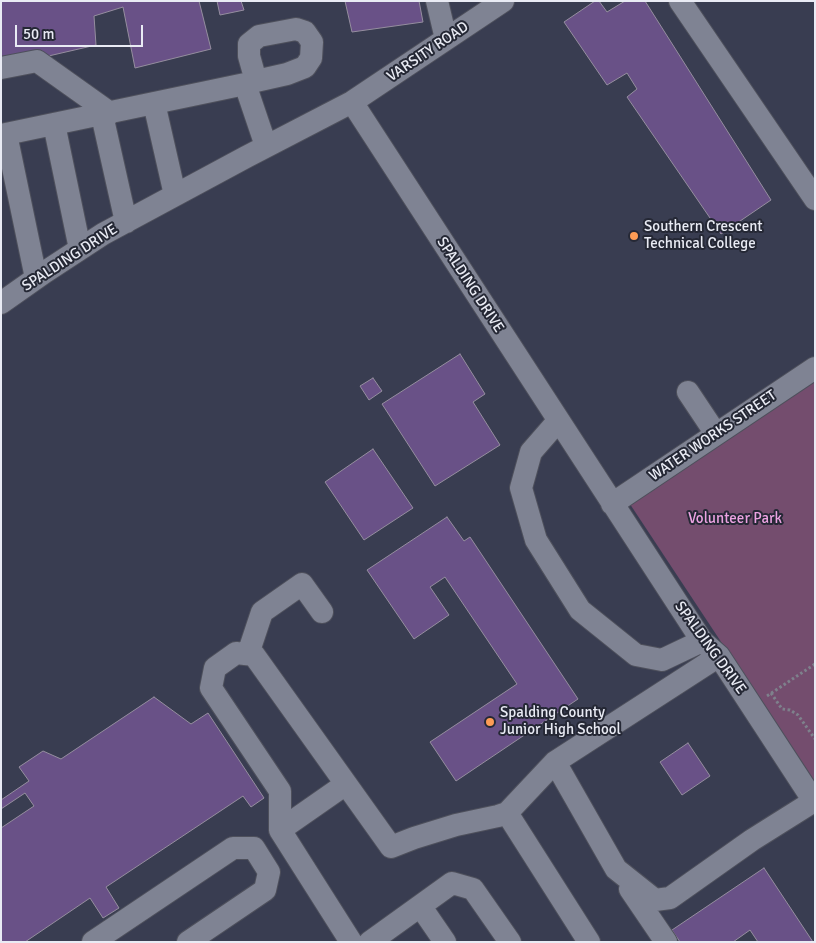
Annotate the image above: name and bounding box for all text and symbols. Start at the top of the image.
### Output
scale bar [18,15,145,47]
street label: VARSITY ROAD [384,18,472,86]
text: 50 m [23,25,54,43]
place label: Southern Crescent Technical College [644,218,763,253]
street label: SPALDING DRIVE [19,220,121,296]
marker: Southern Crescent Technical College [628,230,640,242]
street label: SPALDING DRIVE [432,234,508,336]
street label: WATER WORKS STREET [646,387,780,485]
park label: Volunteer Park [688,510,782,528]
street label: SPALDING DRIVE [670,598,750,698]
place label: Spalding County Junior High School [500,704,621,739]
marker: Spalding County Junior High School [484,716,496,728]

